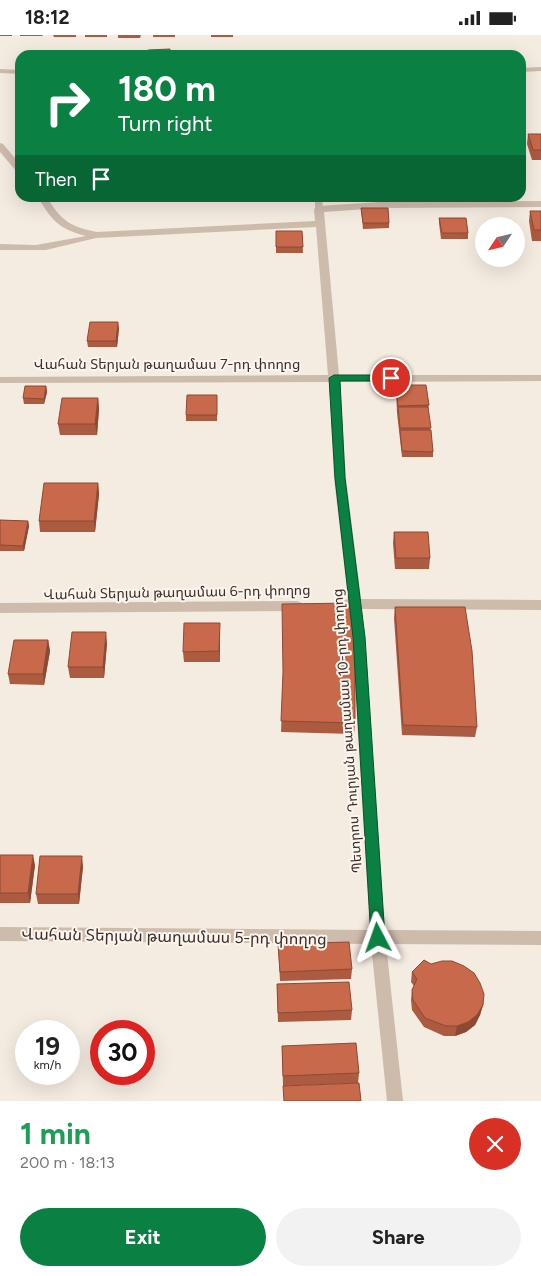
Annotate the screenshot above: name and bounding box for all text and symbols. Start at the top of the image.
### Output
text: 18:12 [25,6,69,29]
text: 180 m [118,68,216,110]
icon: right [35,70,100,135]
text: Turn right [118,110,213,137]
icon: arrive [87,165,115,193]
text: Then [35,168,77,191]
north arrow [475,217,525,267]
map controls [475,217,525,267]
street label: Վահան Տերյան թաղամաս 7-րդ փողոց [34,356,300,373]
pin [370,357,412,399]
icon: arrive [377,364,405,392]
street label: Վահան Տերյան թաղամաս 6-րդ փողոց [43,582,311,603]
street label: Պետրոս Դուրյան թաղամաս 10-րդ փողոց [329,588,366,874]
position arrow [351,911,403,963]
street label: Վահան Տերյան թաղամաս 5-րդ փողոց [21,924,327,949]
speed limit sign: 30 [90,1020,155,1085]
text: 19 [35,1031,60,1061]
text: km/h [34,1058,61,1072]
text: 1 min [20,1115,91,1152]
button: close [469,1118,521,1170]
text: 200 m · 18:13 [20,1153,115,1172]
button: Exit [20,1208,266,1266]
button: Share [276,1208,521,1266]

